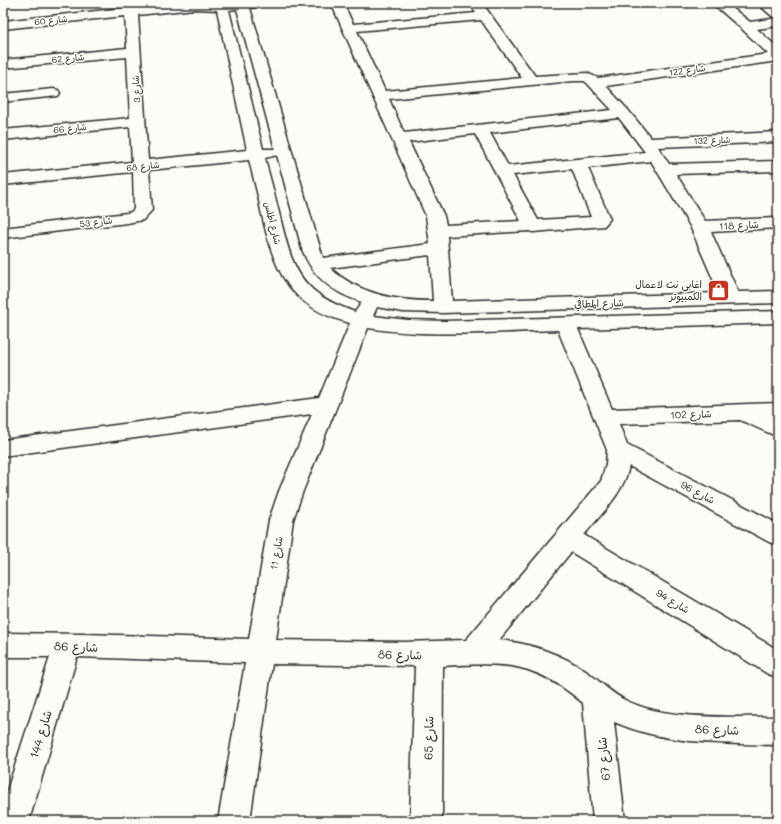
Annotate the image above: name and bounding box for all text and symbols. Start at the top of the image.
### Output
street label: شارع 60 [34,13,68,28]
street label: شارع 62 [51,51,85,66]
street label: شارع 122 [668,62,706,79]
street label: شارع 3 [130,75,143,103]
street label: شارع 66 [53,121,87,136]
street label: شارع 132 [693,134,731,147]
street label: شارع 68 [126,159,160,174]
street label: شارع أطلس [261,201,284,246]
street label: شارع 53 [79,215,113,230]
street label: شارع 118 [719,217,760,234]
place label: اغابى نت لاعمال الكمبيوتر [635,277,702,303]
shop icon: اغابى نت لاعمال الكمبيوتر [705,277,731,303]
street label: شارع المطافي [574,295,624,312]
street label: شارع 102 [670,406,712,423]
street label: شارع 96 [678,477,718,508]
street label: شارع 11 [266,535,287,571]
street label: شارع 94 [653,586,693,617]
street label: شارع 86 [54,637,98,657]
street label: شارع 86 [378,646,422,664]
street label: شارع 144 [25,708,57,760]
street label: شارع 65 [420,716,438,760]
street label: شارع 86 [695,720,739,740]
street label: شارع 67 [593,736,615,781]

